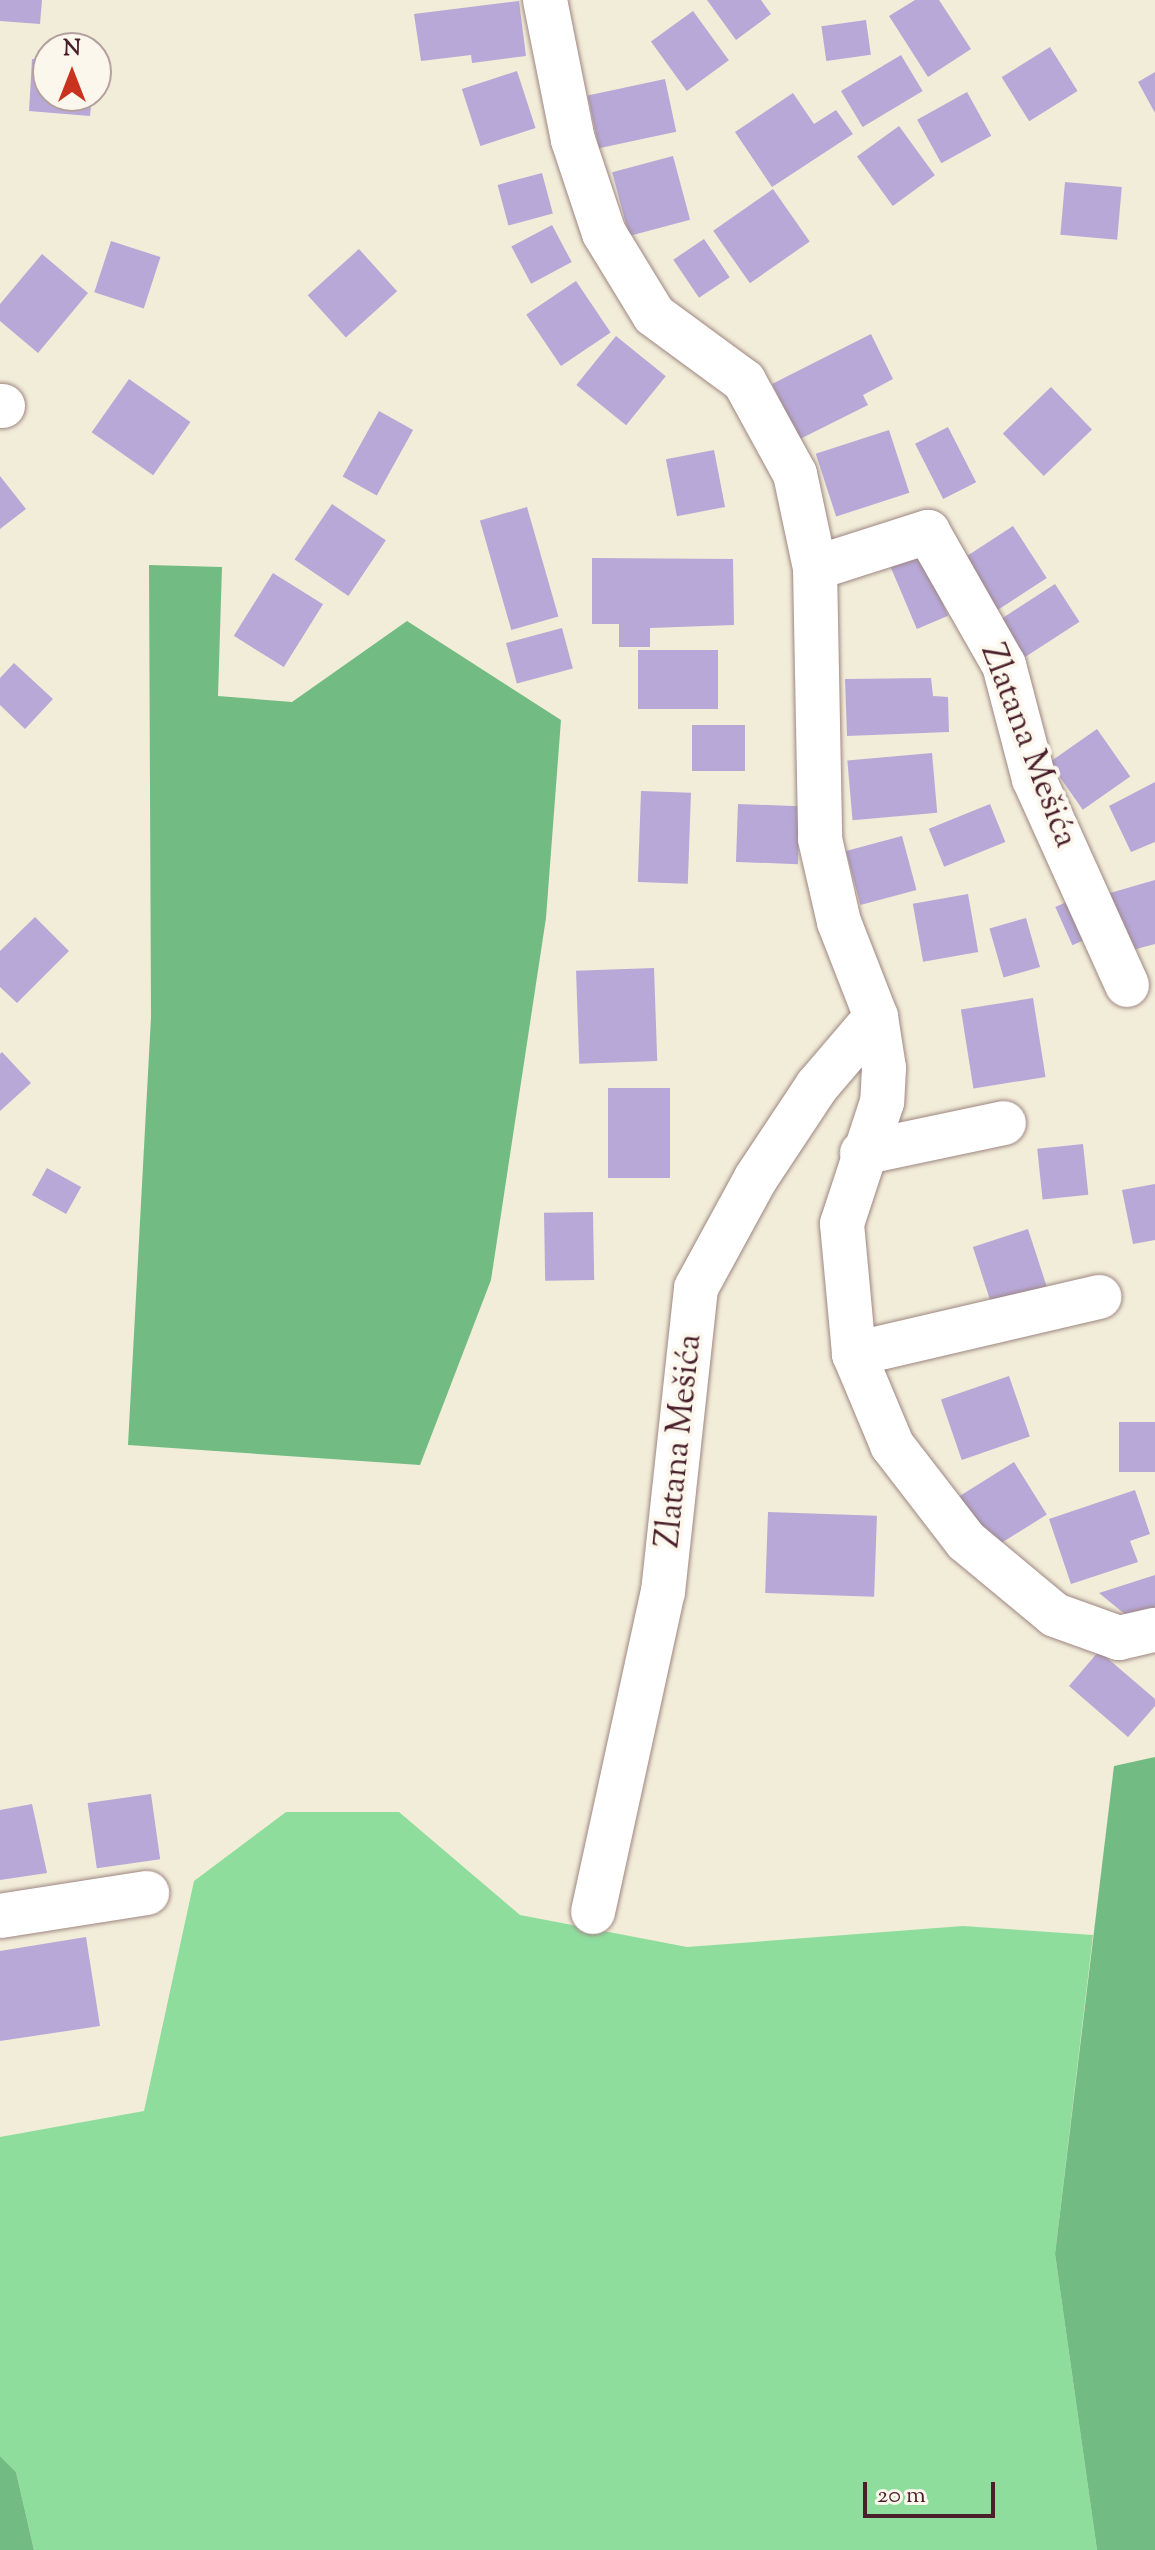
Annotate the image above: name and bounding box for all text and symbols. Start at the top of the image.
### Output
north arrow [32,32,112,112]
text: N [63,34,81,66]
street label: Zlatana Mešića [970,638,1086,854]
street label: Zlatana Mešića [648,1332,712,1550]
scale bar [867,2466,999,2516]
text: 20 m [877,2479,926,2513]

